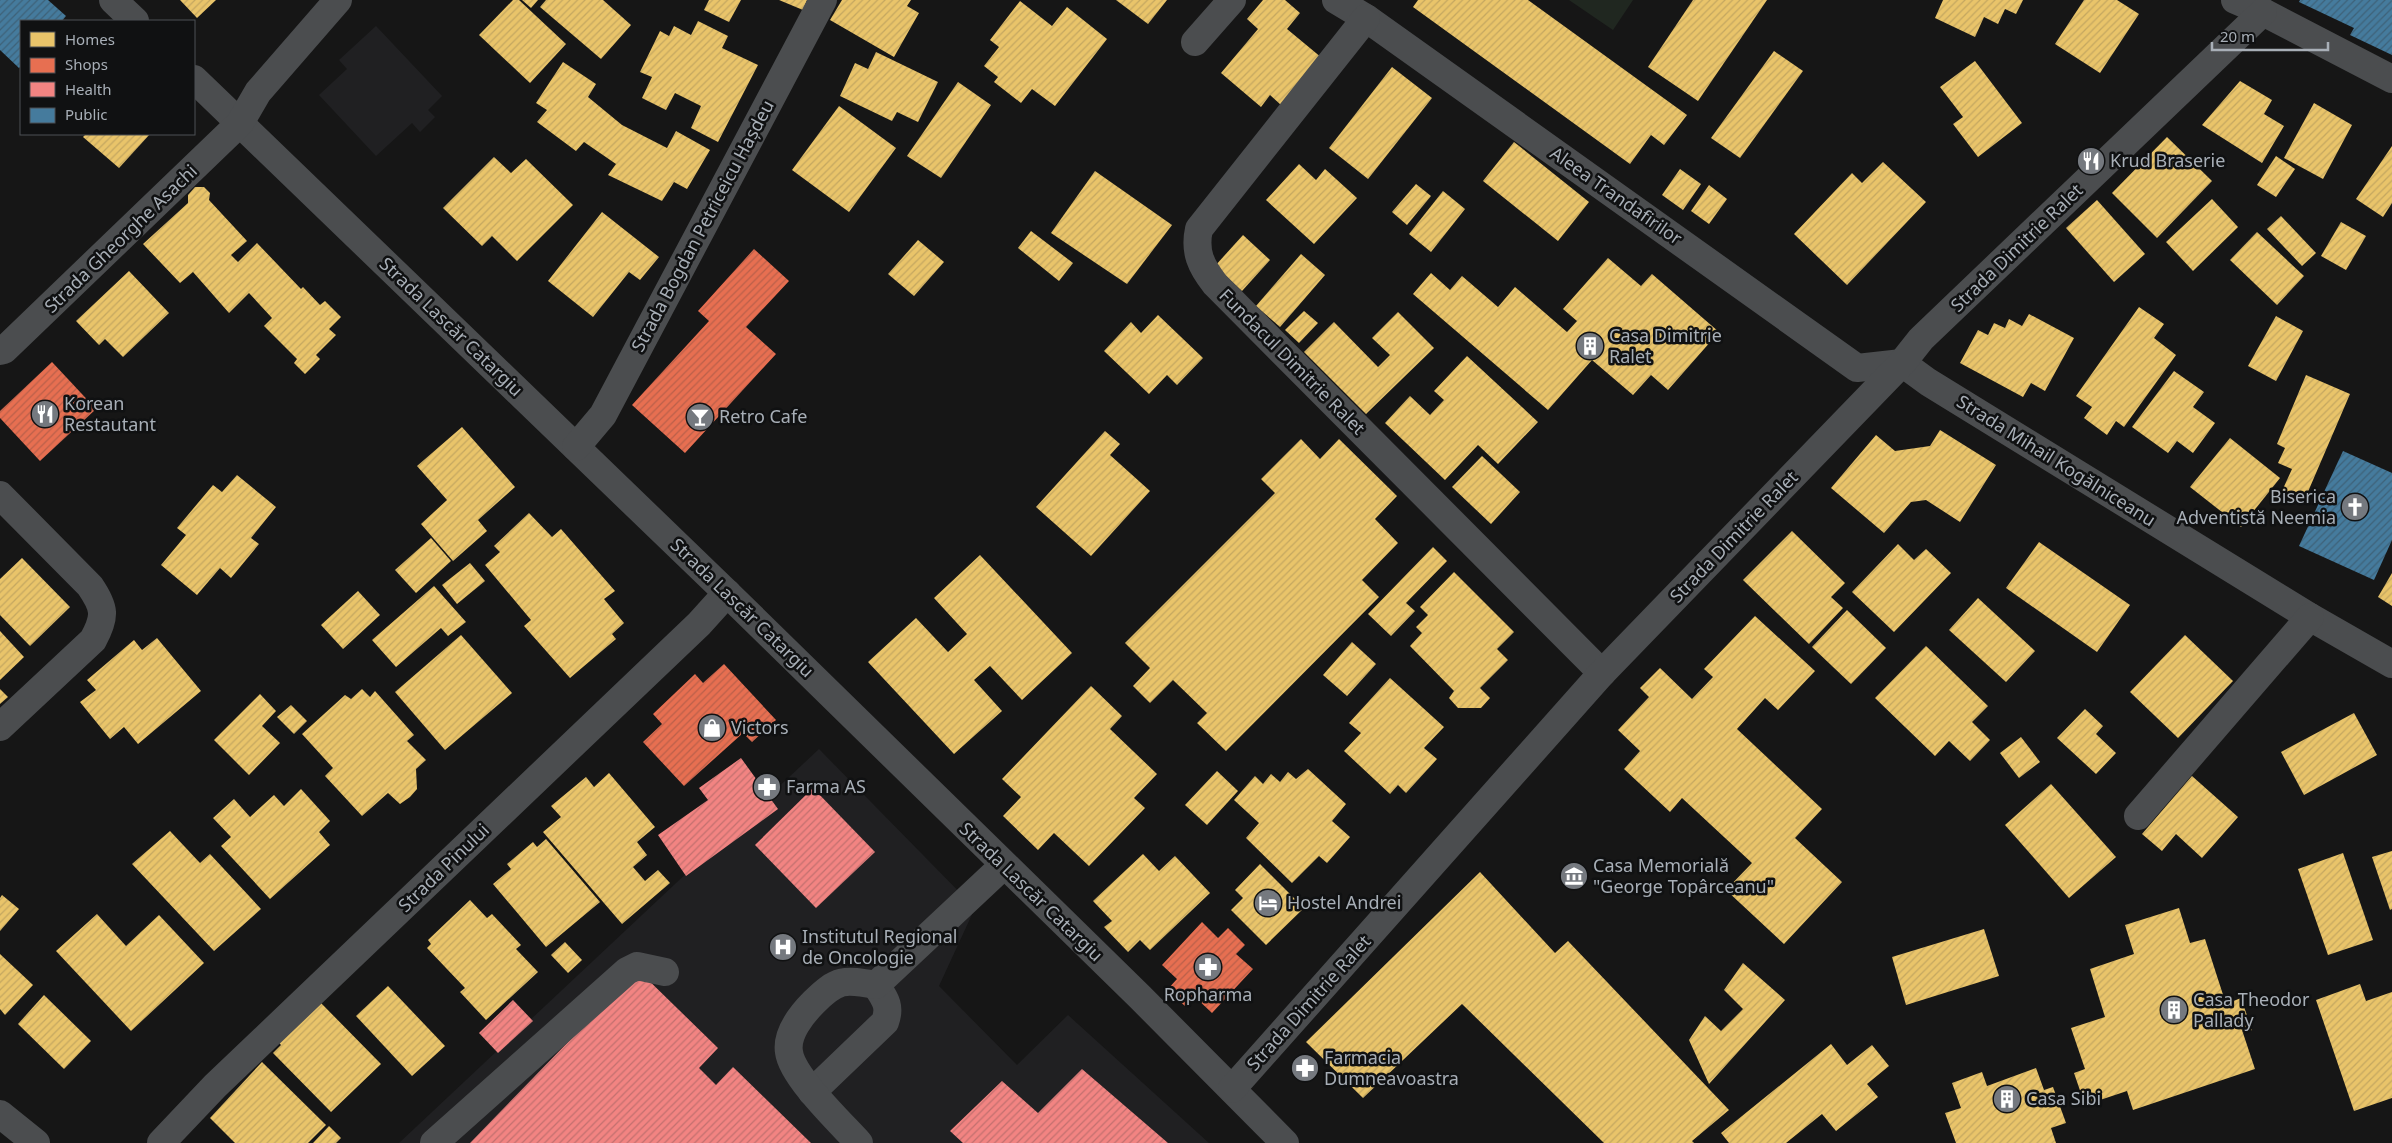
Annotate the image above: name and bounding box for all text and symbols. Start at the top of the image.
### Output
legend [20,20,195,135]
scale bar [2212,20,2328,52]
text: 20 m [2220,26,2255,46]
text: Homes [65,29,115,49]
text: Shops [65,54,108,74]
text: Health [65,79,112,99]
street label: Strada Bogdan Petriceicu Hașdeu [625,95,779,356]
text: Public [65,104,108,124]
street label: Aleea Trandafirilor [1546,141,1688,250]
restaurant icon: Krud Braserie [2076,146,2106,176]
place label: Krud Braserie [2110,148,2225,172]
street label: Strada Gheorghe Asachi [39,159,202,318]
street label: Strada Dimitrie Ralet [1945,178,2088,317]
street label: Strada Lascăr Catargiu [375,251,529,401]
street label: Fundacul Dimitrie Ralet [1215,283,1371,440]
place label: Casa Dimitrie Ralet [1609,323,1722,368]
building icon: Casa Dimitrie Ralet [1575,331,1605,361]
street label: Strada Mihail Kogălniceanu [1953,389,2161,531]
place label: Korean Restautant [64,391,156,436]
restaurant icon: Korean Restautant [30,399,60,429]
bar icon: Retro Cafe [685,402,715,432]
place label: Retro Cafe [719,404,807,428]
street label: Strada Dimitrie Ralet [1664,465,1803,607]
place label: Biserica Adventistă Neemia [2176,484,2336,529]
church icon: Biserica Adventistă Neemia [2340,492,2370,522]
street label: Strada Lascăr Catargiu [666,532,820,682]
shop icon: Victors [697,713,727,743]
place label: Victors [731,715,789,739]
pharmacy icon: Farma AS [752,772,782,802]
place label: Farma AS [786,774,866,798]
street label: Strada Lascăr Catargiu [955,816,1109,966]
street label: Strada Pinului [393,818,494,917]
place label: Casa Memorială "George Topârceanu" [1593,853,1774,898]
museum icon: Casa Memorială "George Topârceanu" [1559,861,1589,891]
hotel icon: Hostel Andrei [1253,888,1283,918]
place label: Hostel Andrei [1287,890,1401,914]
place label: Institutul Regional de Oncologie [802,924,957,969]
street label: Strada Dimitrie Ralet [1241,929,1376,1075]
hospital icon: Institutul Regional de Oncologie [768,932,798,962]
pharmacy icon: Ropharma [1193,952,1223,982]
place label: Ropharma [1164,982,1252,1006]
place label: Casa Theodor Pallady [2193,987,2310,1032]
building icon: Casa Theodor Pallady [2159,995,2189,1025]
place label: Farmacia Dumneavoastra [1324,1045,1459,1090]
pharmacy icon: Farmacia Dumneavoastra [1290,1053,1320,1083]
building icon: Casa Sibi [1992,1084,2022,1114]
place label: Casa Sibi [2026,1086,2101,1110]

